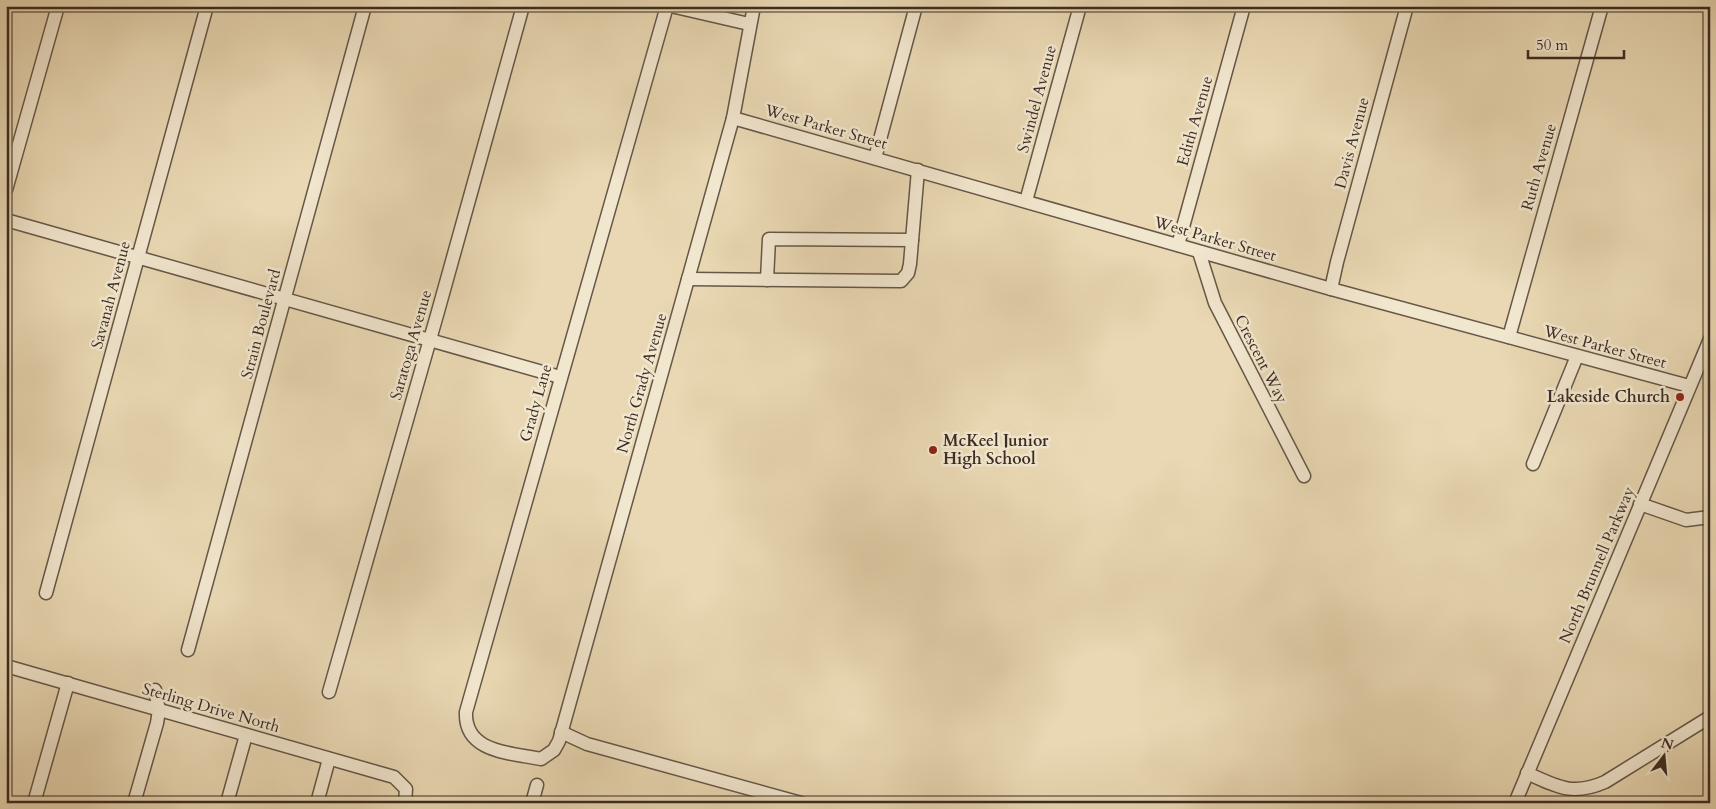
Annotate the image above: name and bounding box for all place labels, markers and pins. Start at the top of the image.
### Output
place label: Lakeside Church [1547,386,1670,408]
marker: Lakeside Church [1674,391,1686,403]
place label: McKeel Junior High School [943,430,1049,470]
marker: McKeel Junior High School [927,444,939,456]

